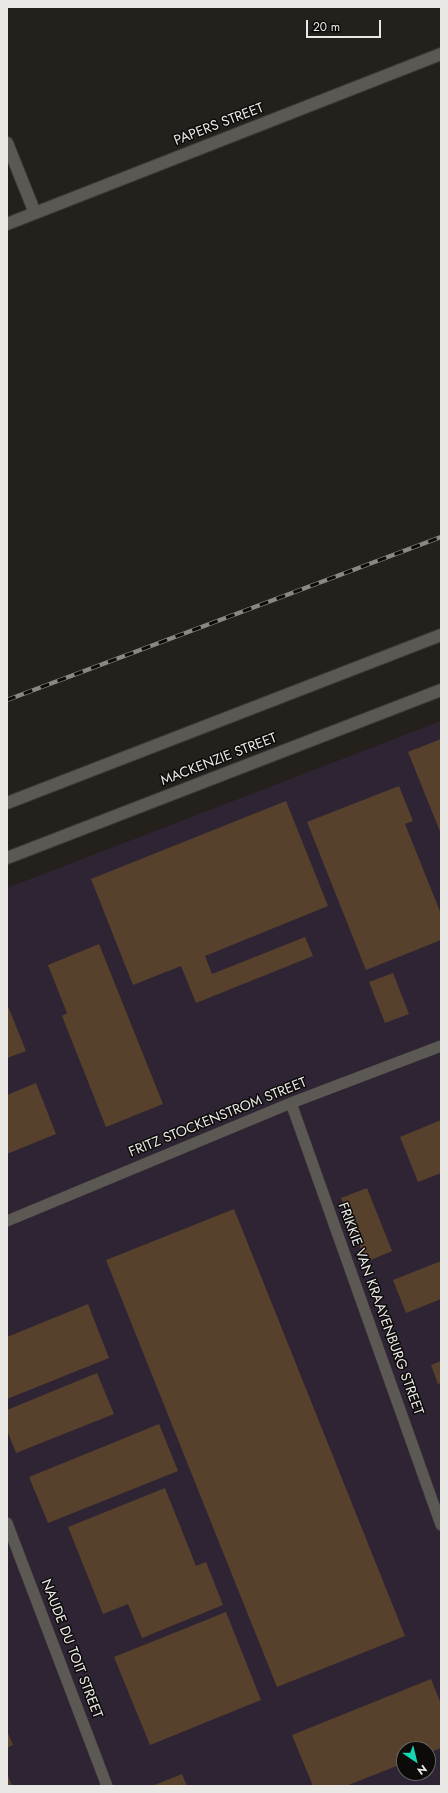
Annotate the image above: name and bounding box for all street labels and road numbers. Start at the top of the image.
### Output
street label: PAPERS STREET [172,100,266,150]
street label: MACKENZIE STREET [159,730,279,790]
street label: FRITZ STOCKENSTROM STREET [127,1075,309,1161]
street label: FRIKKIE VAN KRAAYENBURG STREET [334,1200,426,1418]
street label: NAUDE DU TOIT STREET [37,1577,105,1721]

